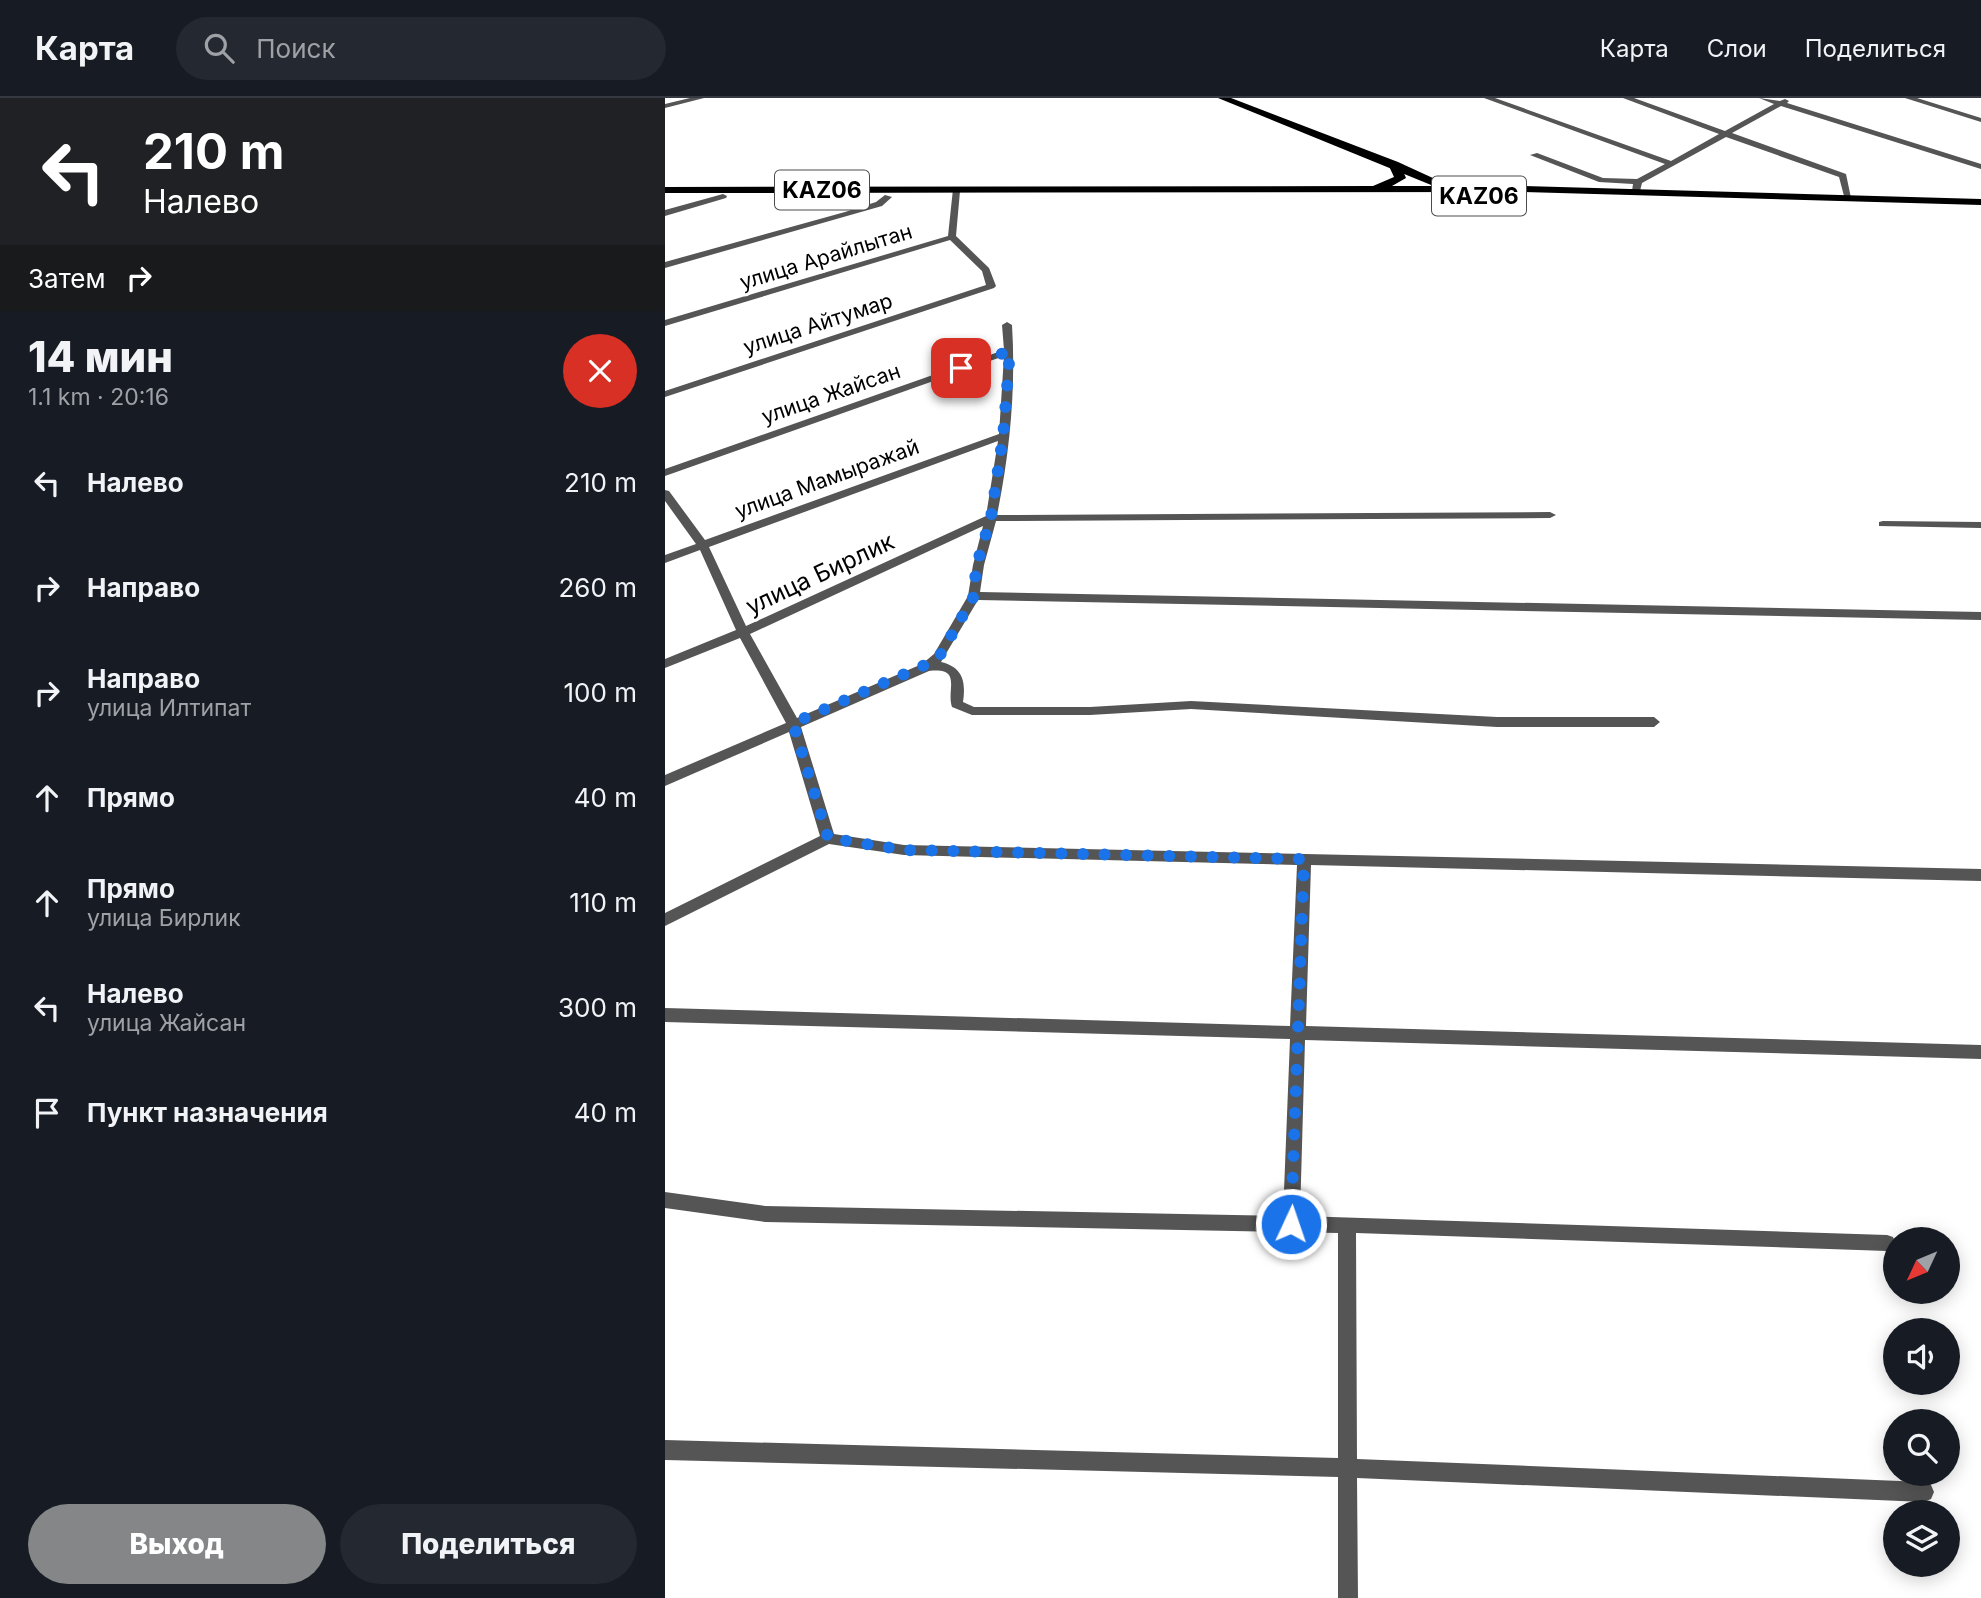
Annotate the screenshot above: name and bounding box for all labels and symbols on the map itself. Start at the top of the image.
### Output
road number: KАZ06 [775,170,869,209]
road number: KАZ06 [1432,176,1526,216]
street label: улица Арайлытан [737,218,915,295]
street label: улица Айтумар [740,288,896,359]
pin [931,338,991,398]
street label: улица Жайсан [758,358,904,429]
street label: улица Мамыражай [731,434,922,523]
street label: улица Бирлик [741,527,899,621]
position arrow [1254,1187,1328,1261]
north arrow [1883,1227,1960,1304]

